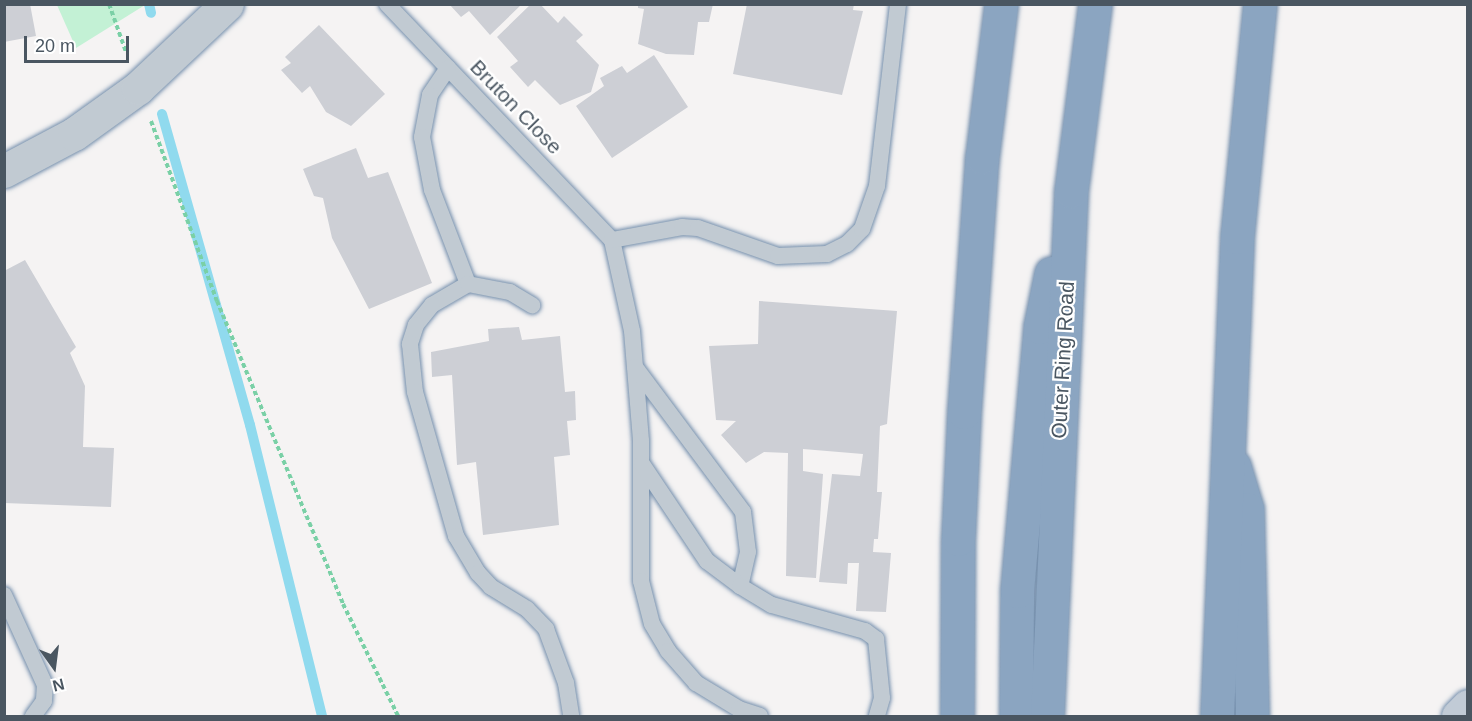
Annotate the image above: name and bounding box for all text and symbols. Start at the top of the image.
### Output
scale bar [27,24,132,62]
text: 20 m [35,36,75,56]
street label: Bruton Close [465,55,567,159]
street label: Outer Ring Road [1046,281,1080,439]
north arrow [24,637,84,697]
text: N [51,675,66,695]

